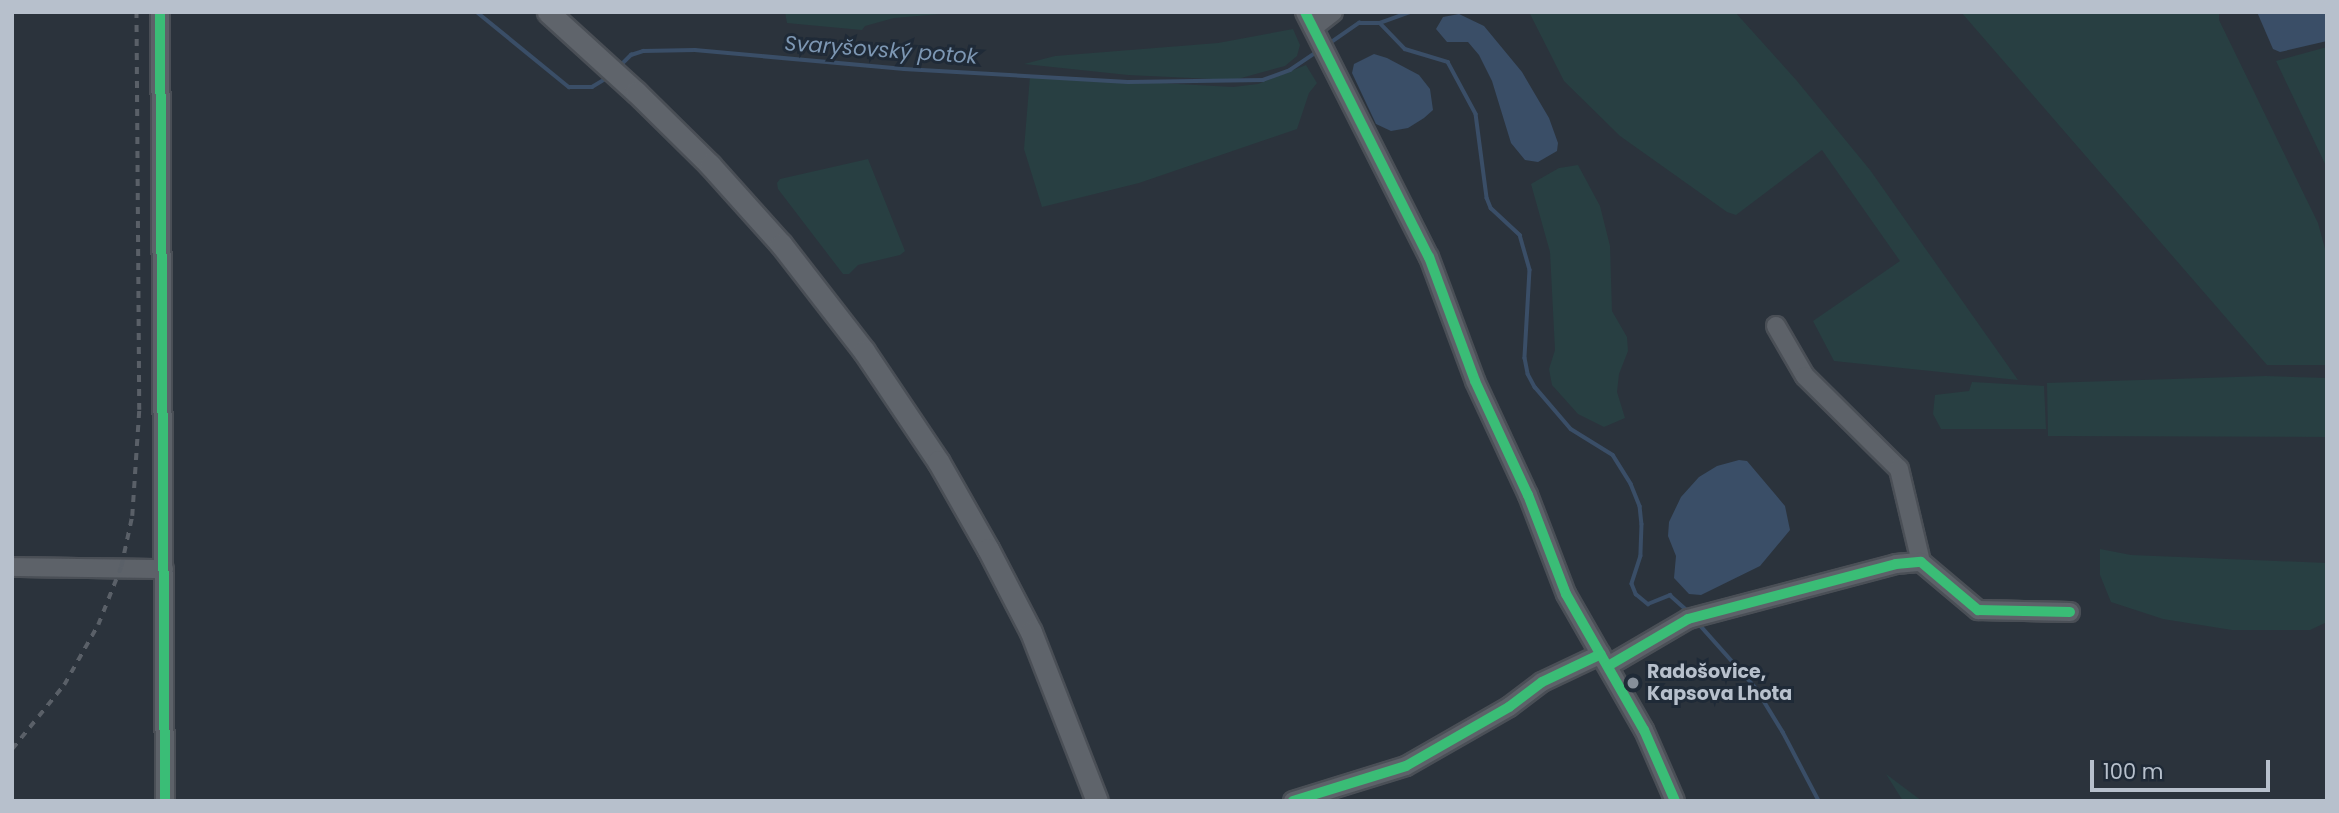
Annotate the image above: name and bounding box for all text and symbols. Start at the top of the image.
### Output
water label: Svaryšovský potok [784,31,978,69]
place label: Radošovice, Kapsova Lhota [1647,661,1792,705]
marker: Radošovice, Kapsova Lhota [1625,675,1641,691]
scale bar [2094,746,2274,790]
text: 100 m [2103,757,2163,786]

